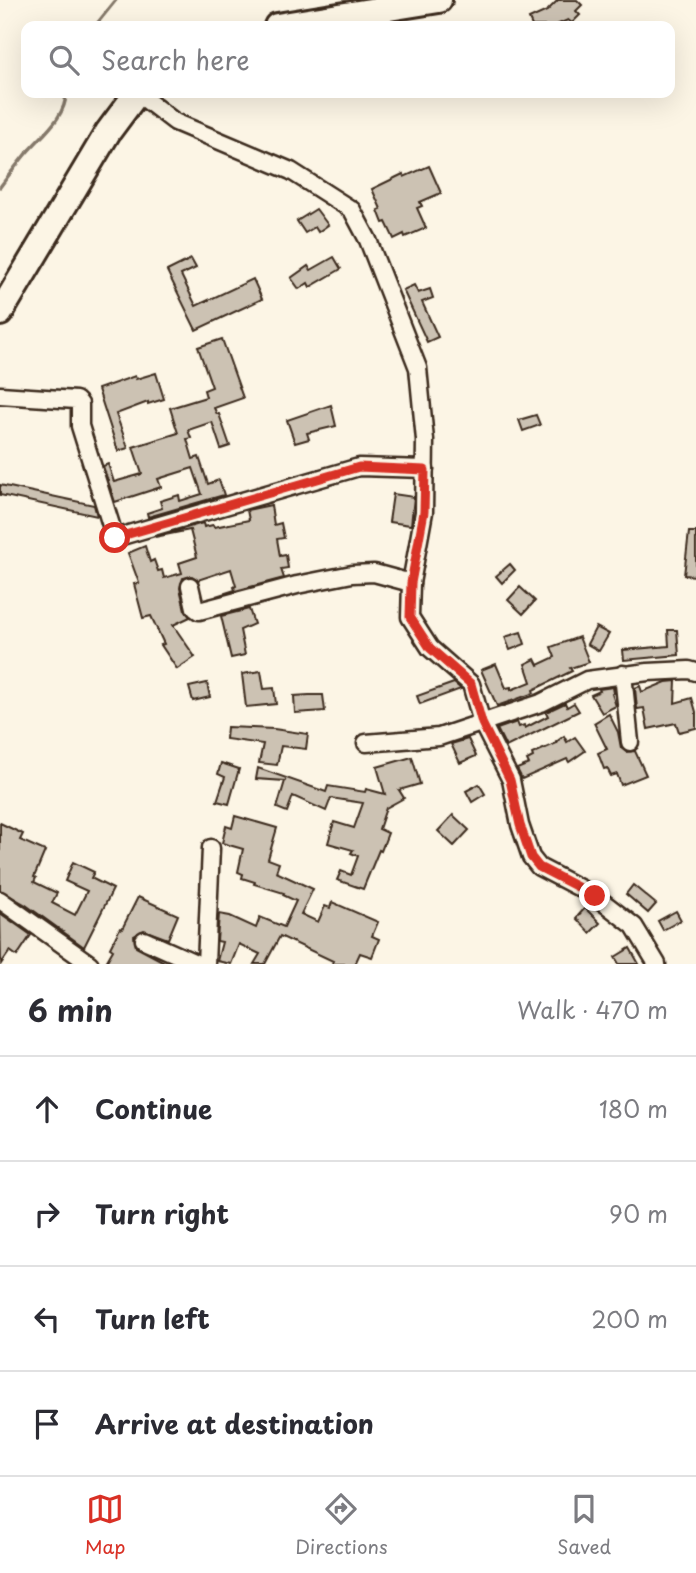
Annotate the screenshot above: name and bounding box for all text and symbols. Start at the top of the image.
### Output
search box [21,21,675,98]
text: Search here [101,40,250,79]
icon: search [45,41,83,79]
route start [99,522,130,553]
route end [579,880,610,911]
text: 6 min [28,987,113,1032]
text: Walk · 470 m [517,992,668,1027]
text: Continue [95,1089,212,1128]
icon: ahead [28,1090,66,1128]
text: 180 m [599,1091,668,1126]
text: Turn right [95,1194,229,1233]
icon: right [28,1195,66,1233]
text: 90 m [609,1196,668,1231]
text: Turn left [95,1299,210,1338]
icon: left [28,1300,66,1338]
text: 200 m [591,1301,668,1336]
text: Arrive at destination [95,1404,374,1443]
icon: arrive [28,1405,66,1443]
tab: Map [85,1490,125,1560]
tab: Directions [295,1490,388,1560]
tab: Saved [557,1490,611,1560]

